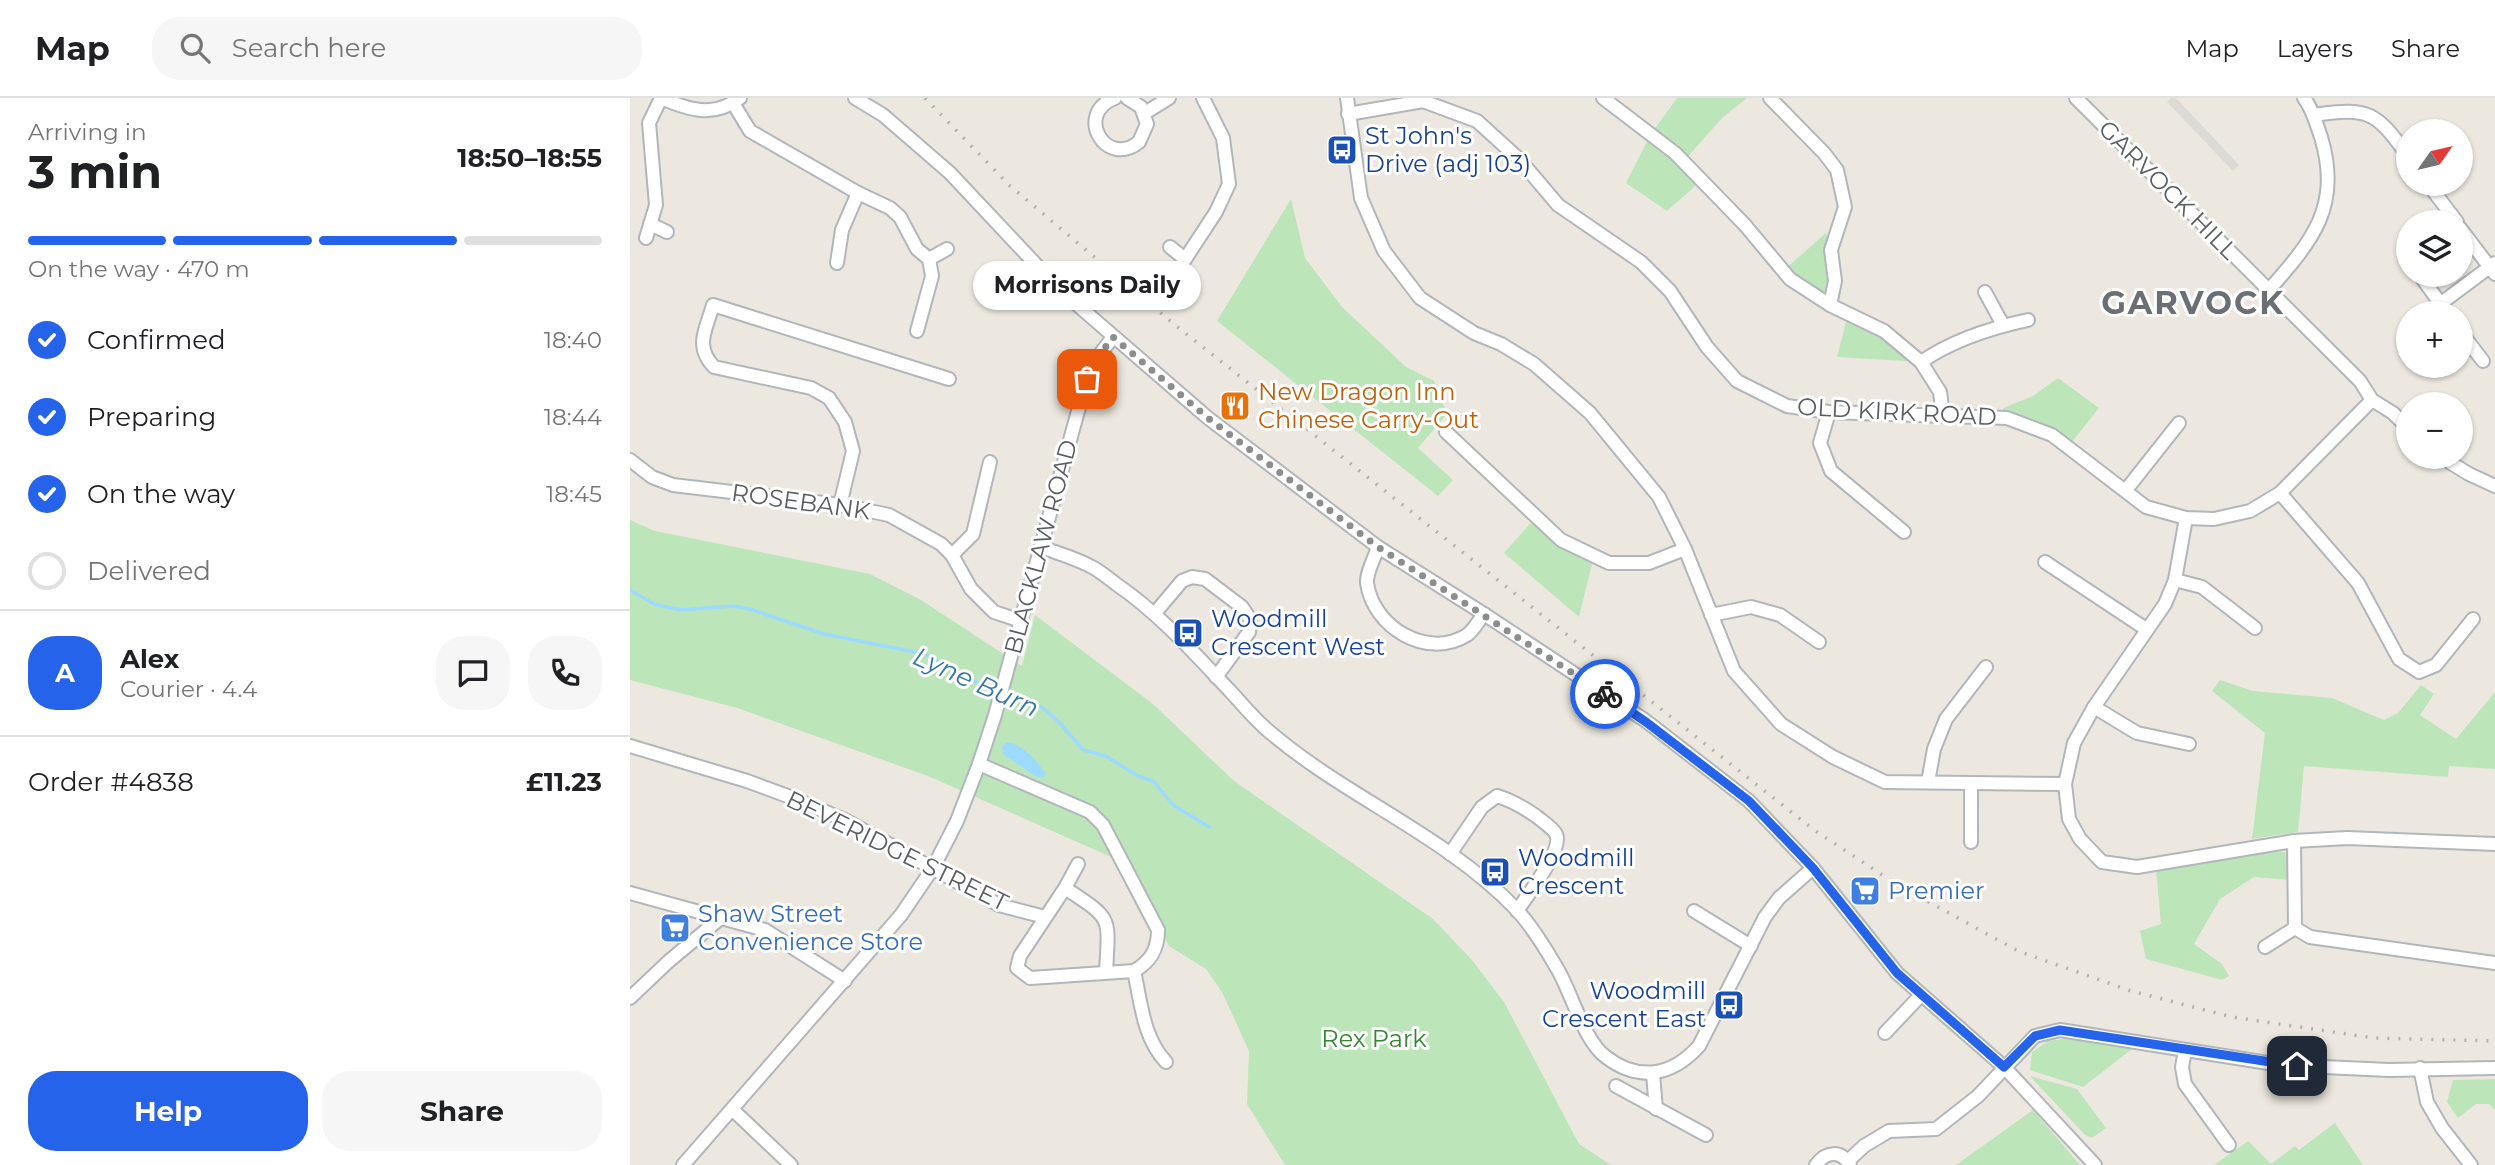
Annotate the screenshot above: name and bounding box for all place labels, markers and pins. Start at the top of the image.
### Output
place label: St John's Drive (adj 103) [1365,121,1531,178]
bus stop icon: St John's Drive (adj 103) [1325,133,1359,167]
callout: Morrisons Daily [973,260,1201,309]
pin [1057,349,1117,409]
place label: New Dragon Inn Chinese Carry-Out [1258,377,1479,434]
restaurant icon: New Dragon Inn Chinese Carry-Out [1218,389,1252,423]
place label: Woodmill Crescent West [1211,604,1385,661]
bus stop icon: Woodmill Crescent West [1171,616,1205,650]
place label: Woodmill Crescent [1518,843,1635,900]
bus stop icon: Woodmill Crescent [1478,855,1512,889]
supermarket icon: Premier [1848,874,1882,908]
place label: Premier [1888,876,1985,905]
place label: Shaw Street Convenience Store [698,899,923,956]
supermarket icon: Shaw Street Convenience Store [658,911,692,945]
place label: Woodmill Crescent East [1542,976,1706,1033]
bus stop icon: Woodmill Crescent East [1712,988,1746,1022]
pin [2267,1036,2327,1096]

